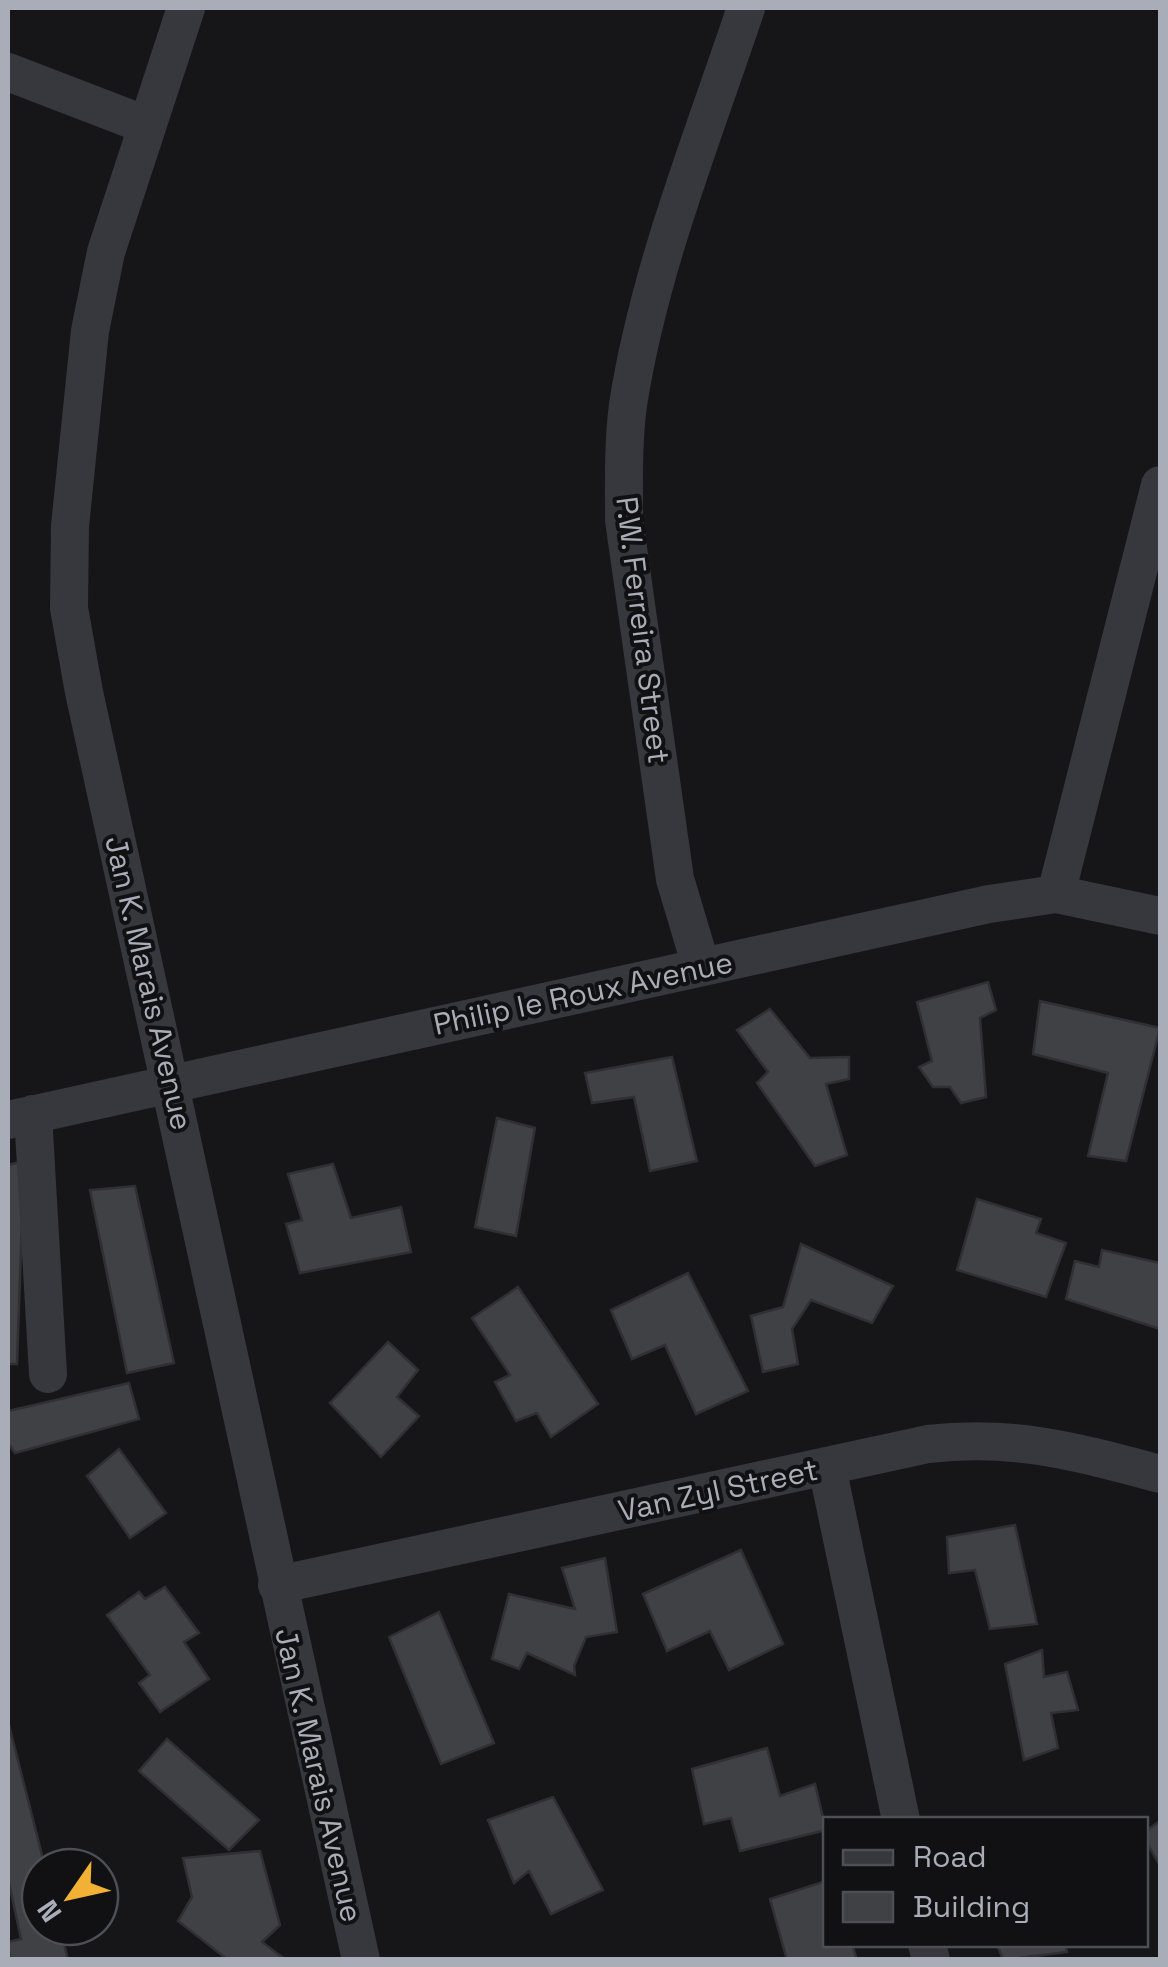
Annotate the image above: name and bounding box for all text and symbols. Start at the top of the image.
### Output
street label: P.W. Ferreira Street [607,494,679,766]
street label: Jan K. Marais Avenue [96,832,202,1134]
street label: Philip le Roux Avenue [430,942,736,1044]
street label: Van Zyl Street [615,1450,821,1530]
street label: Jan K. Marais Avenue [266,1624,372,1926]
legend [823,1817,1148,1947]
text: Road [913,1837,987,1876]
north arrow [20,1847,120,1947]
text: Building [913,1887,1030,1926]
text: N [29,1893,69,1929]

